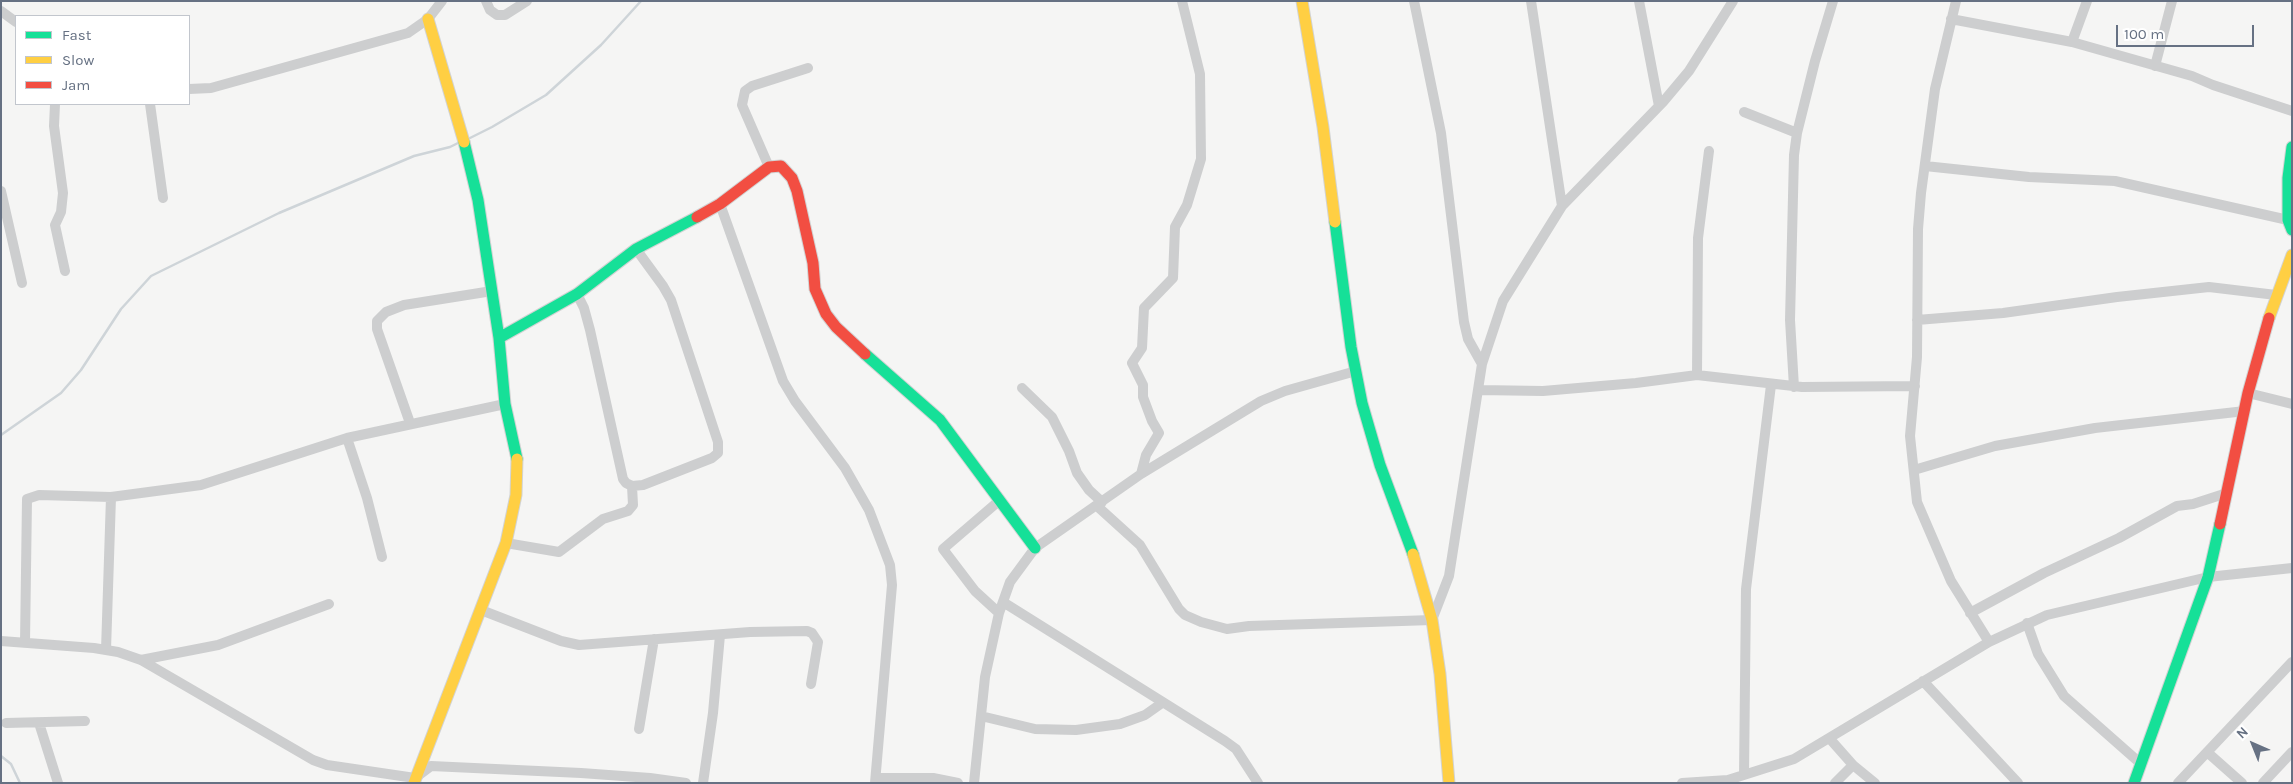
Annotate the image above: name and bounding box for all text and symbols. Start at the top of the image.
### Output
legend [15,15,190,105]
scale bar [2118,15,2256,47]
text: 100 m [2124,25,2164,43]
text: Fast [62,26,91,44]
text: Slow [62,51,94,69]
text: Jam [62,76,90,94]
north arrow [2228,719,2278,769]
text: N [2233,723,2252,742]

